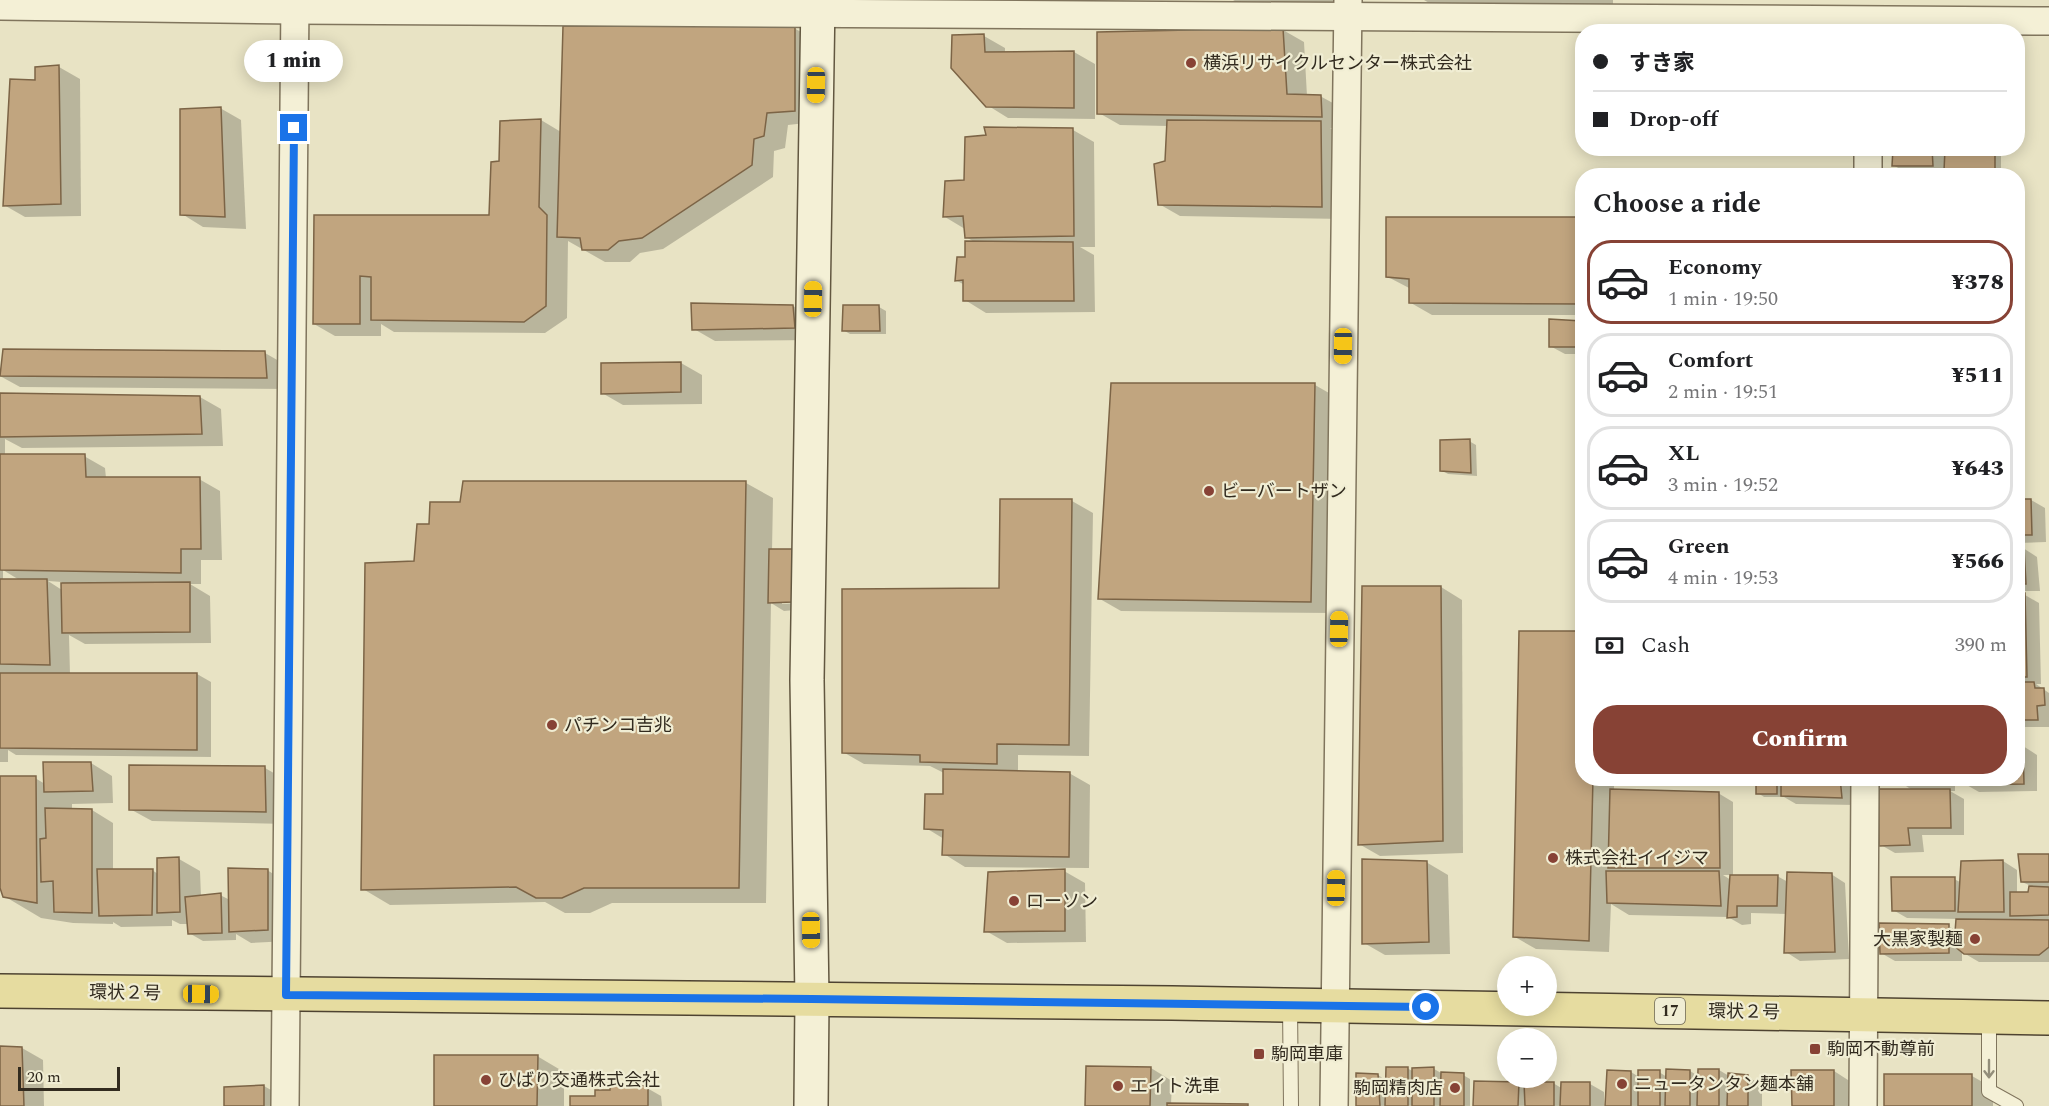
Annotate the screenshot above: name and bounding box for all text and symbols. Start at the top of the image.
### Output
callout: 1 min [244,41,344,83]
text: 1 min [266,46,321,76]
text: すき家 [1629,47,1695,80]
place label: 横浜リサイクルセンター株式会社 [1203,50,1472,77]
marker: 横浜リサイクルセンター株式会社 [1184,56,1198,70]
car [807,67,825,103]
text: Drop-off [1629,103,1718,136]
route end [280,114,307,141]
text: Choose a ride [1593,183,1761,225]
text: Economy [1668,251,1761,284]
icon: car [1596,255,1650,309]
text: ¥378 [1951,266,2004,299]
car [804,281,822,317]
text: 1 min · 19:50 [1668,284,1778,314]
car [1334,328,1352,364]
text: Comfort [1668,344,1753,377]
icon: car [1596,348,1650,402]
text: ¥511 [1951,359,2004,392]
text: 2 min · 19:51 [1668,377,1778,407]
text: XL [1668,437,1699,470]
icon: car [1596,441,1650,495]
text: ¥643 [1951,452,2004,485]
text: 3 min · 19:52 [1668,470,1778,500]
place label: ビーバートザン [1221,478,1347,505]
marker: ビーバートザン [1202,484,1216,498]
text: Green [1668,530,1730,563]
icon: car [1596,534,1650,588]
text: ¥566 [1951,545,2004,578]
text: 4 min · 19:53 [1668,563,1778,593]
car [1330,611,1348,647]
icon: cash [1593,629,1626,662]
text: Cash [1641,629,1690,662]
text: 390 m [1955,630,2007,660]
button: Confirm [1593,705,2007,774]
place label: パチンコ吉兆 [564,712,672,739]
marker: パチンコ吉兆 [545,718,559,732]
place label: 株式会社イイジマ [1565,845,1709,872]
marker: 株式会社イイジマ [1546,851,1560,865]
car [1327,870,1345,906]
place label: ローソン [1026,888,1098,915]
marker: ローソン [1007,894,1021,908]
car [802,912,820,948]
place label: 大黒家製麺 [1873,926,1963,953]
marker: 大黒家製麺 [1968,932,1982,946]
map controls [1497,956,1557,1088]
button: + [1497,956,1557,1016]
street label: 環状２号 [89,979,161,1007]
car [183,985,219,1003]
route start [1412,993,1439,1020]
road number: 17 [1655,998,1685,1024]
street label: 環状２号 [1708,998,1780,1026]
button: − [1497,1028,1557,1088]
place label: 駒岡不動尊前 [1827,1036,1935,1063]
place label: 駒岡車庫 [1271,1041,1343,1068]
marker: 駒岡不動尊前 [1808,1042,1822,1056]
marker: 駒岡車庫 [1252,1047,1266,1061]
one-way arrow [1983,1058,1995,1078]
scale bar [18,1064,120,1092]
text: 20 m [27,1065,61,1089]
place label: ひばり交通株式会社 [498,1067,660,1094]
place label: ニュータンタン麺本舗 [1634,1071,1814,1098]
marker: ひばり交通株式会社 [479,1073,493,1087]
place label: エイト洗車 [1130,1073,1220,1100]
place label: 駒岡精肉店 [1353,1075,1443,1102]
marker: ニュータンタン麺本舗 [1615,1077,1629,1091]
marker: エイト洗車 [1111,1079,1125,1093]
marker: 駒岡精肉店 [1448,1081,1462,1095]

